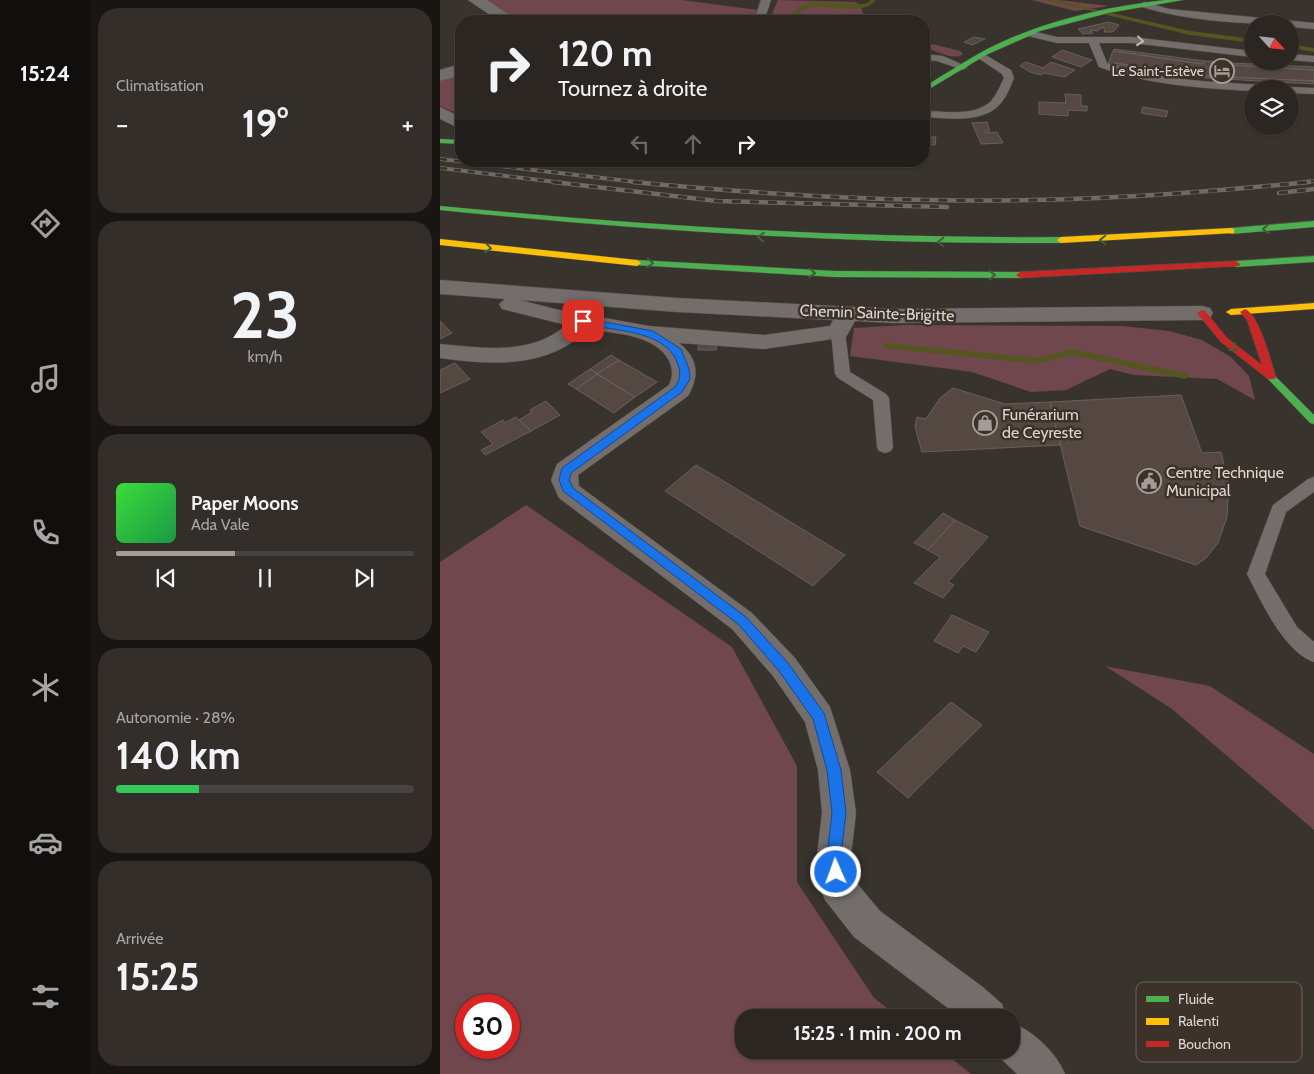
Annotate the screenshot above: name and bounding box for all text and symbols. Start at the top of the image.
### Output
north arrow [1244,15,1299,70]
map controls [1244,15,1299,135]
text: 120 m [558,32,652,75]
icon: right [475,35,540,100]
one-way arrow [1137,35,1145,46]
hotel icon: Le Saint-Estève [1209,58,1235,84]
text: 15:24 [20,60,70,87]
place label: Le Saint-Estève [1111,62,1204,80]
text: Tournez à droite [558,75,707,102]
text: Climatisation [116,76,204,95]
button: layers [1244,80,1299,135]
text: 19° [242,100,288,147]
text: − [116,107,128,141]
text: + [402,107,414,141]
icon: left [626,130,654,158]
icon: ahead [679,130,707,158]
icon: right [732,130,760,158]
icon: directions [28,206,63,241]
one-way arrow [1261,223,1269,234]
one-way arrow [757,231,765,242]
one-way arrow [1099,234,1107,245]
one-way arrow [937,237,944,247]
one-way arrow [485,242,493,253]
one-way arrow [646,258,654,269]
one-way arrow [809,268,817,278]
one-way arrow [989,270,997,281]
text: 23 [230,275,300,354]
pin [562,300,604,342]
street label: Chemin Sainte-Brigitte [799,301,955,325]
icon: arrive [569,307,597,335]
one-way arrow [1228,343,1237,351]
text: km/h [247,347,283,366]
icon: music [28,361,63,396]
place label: Funérarium de Ceyreste [1002,405,1082,442]
shop icon: Funérarium de Ceyreste [972,410,998,436]
place label: Centre Technique Municipal [1166,463,1284,500]
public building icon: Centre Technique Municipal [1136,468,1162,494]
text: Paper Moons [191,492,299,515]
icon: phone [28,515,63,550]
text: Ada Vale [191,515,250,534]
icon: previous [152,564,180,592]
icon: pause [251,564,279,592]
icon: next [350,564,378,592]
icon: climate [28,670,63,705]
text: Autonomie · 28% [116,708,235,727]
text: 140 km [116,732,240,779]
icon: car [28,825,63,860]
position arrow [809,845,861,897]
text: Arrivée [116,929,163,948]
text: 15:25 [116,953,199,1000]
icon: filters [28,979,63,1014]
legend [1136,982,1302,1062]
text: Fluide [1178,990,1214,1008]
speed limit sign: 30 [455,994,520,1059]
text: Ralenti [1178,1012,1219,1030]
text: 15:25 · 1 min · 200 m [793,1022,962,1045]
text: Bouchon [1178,1035,1231,1053]

